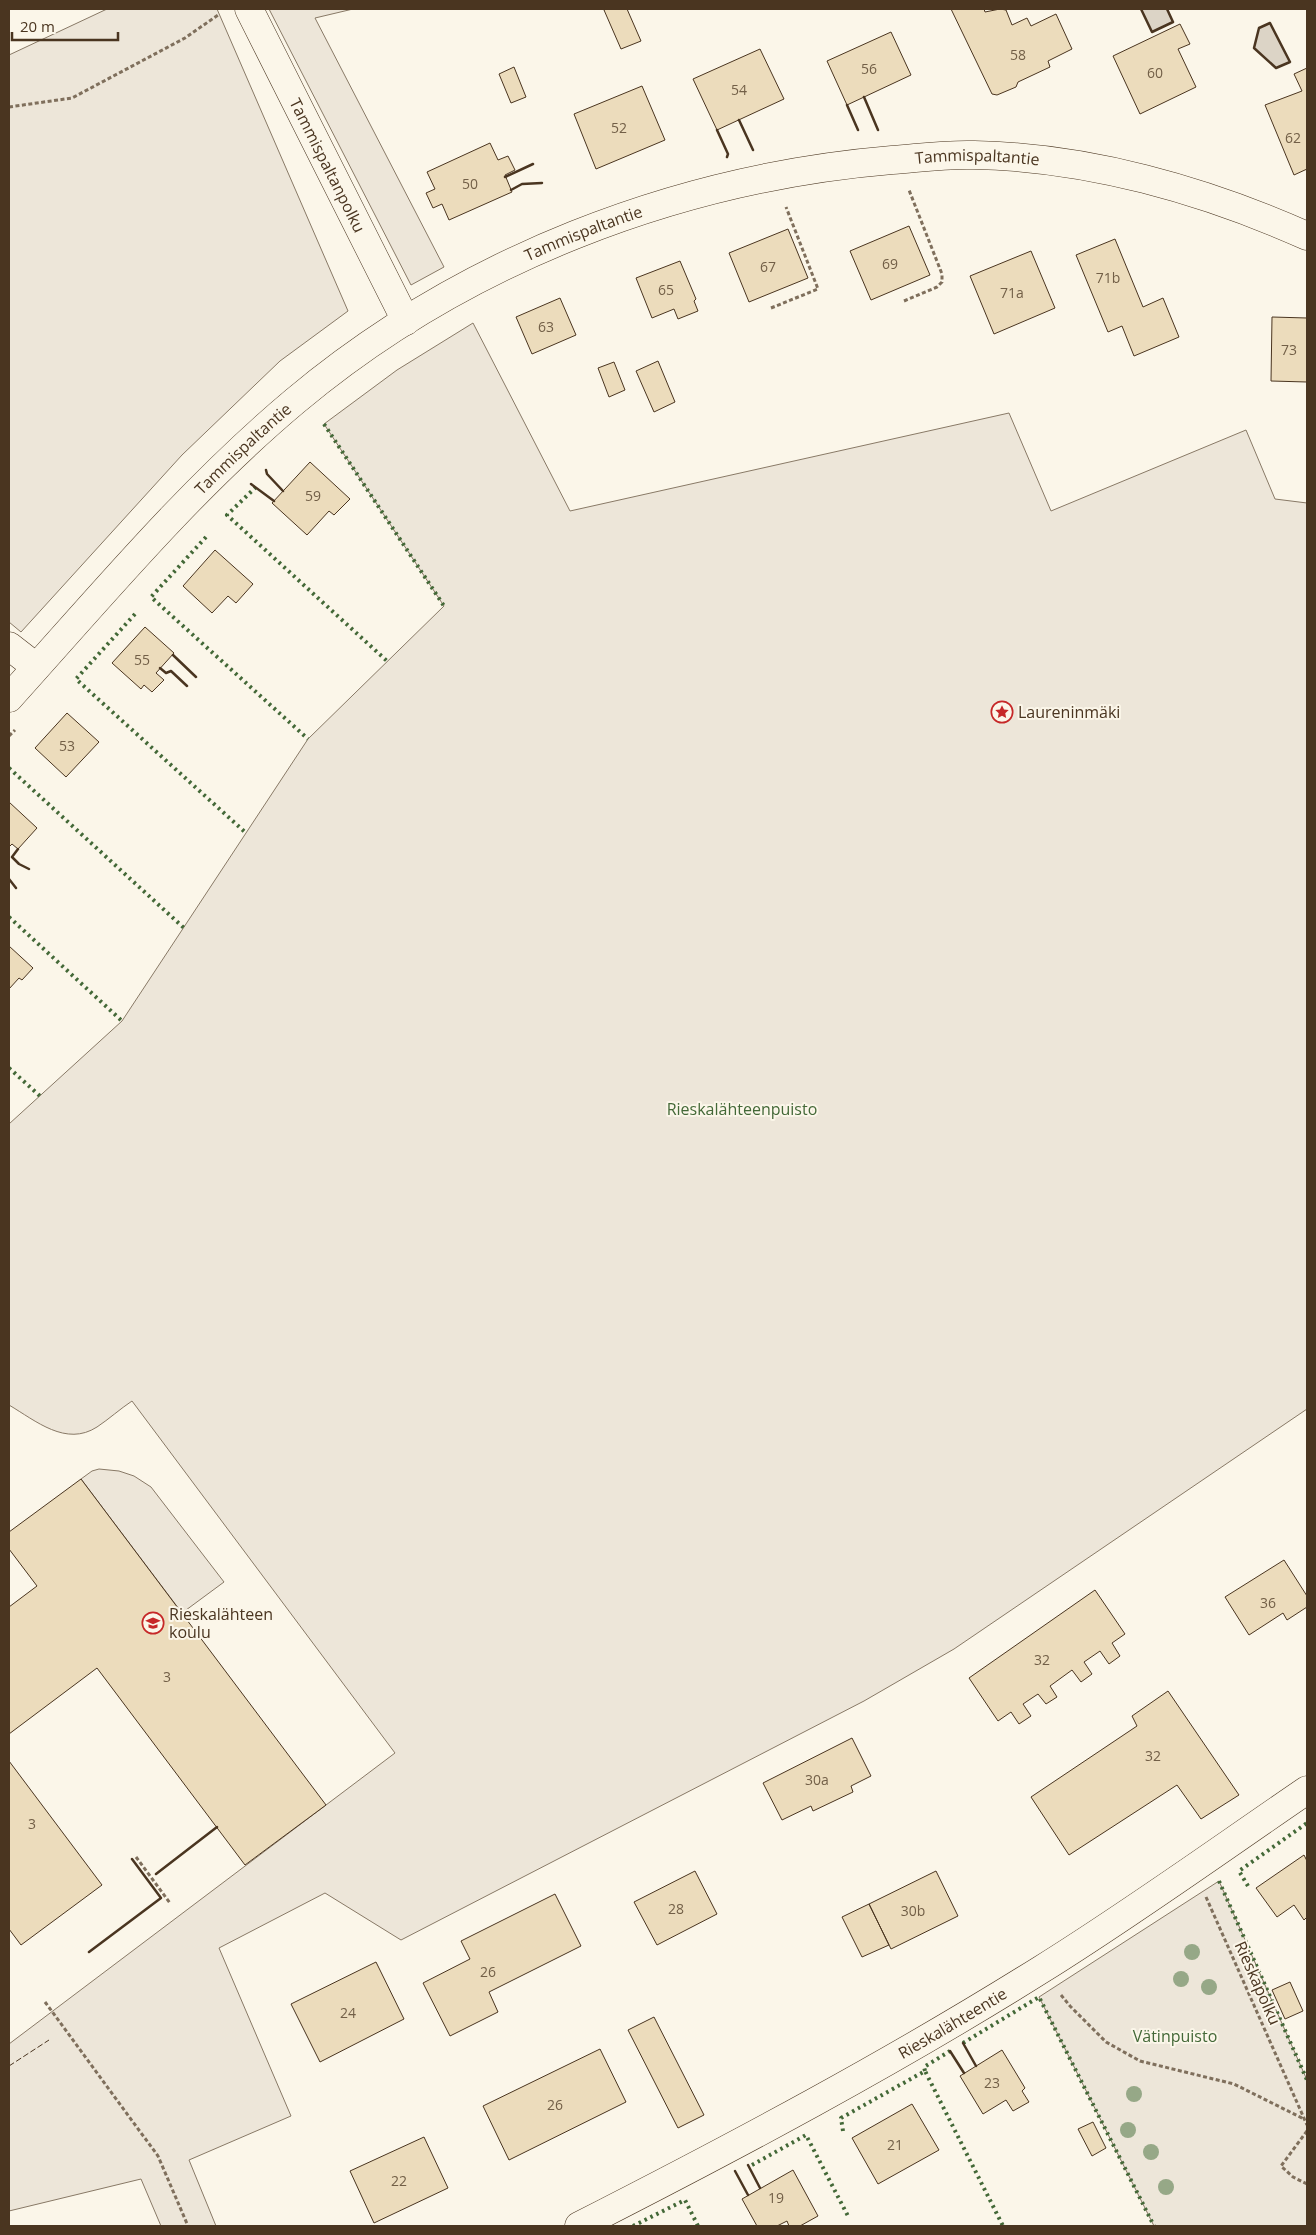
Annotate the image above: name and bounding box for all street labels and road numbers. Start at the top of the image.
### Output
street label: Tammispaltanpolku [285,94,371,236]
street label: Tammispaltantie [914,144,1041,170]
street label: Tammispaltantie [521,200,645,266]
street label: Tammispaltantie [190,398,296,499]
street label: Rieskapolku [1230,1938,1286,2028]
street label: Rieskalähteentie [894,1982,1011,2064]

